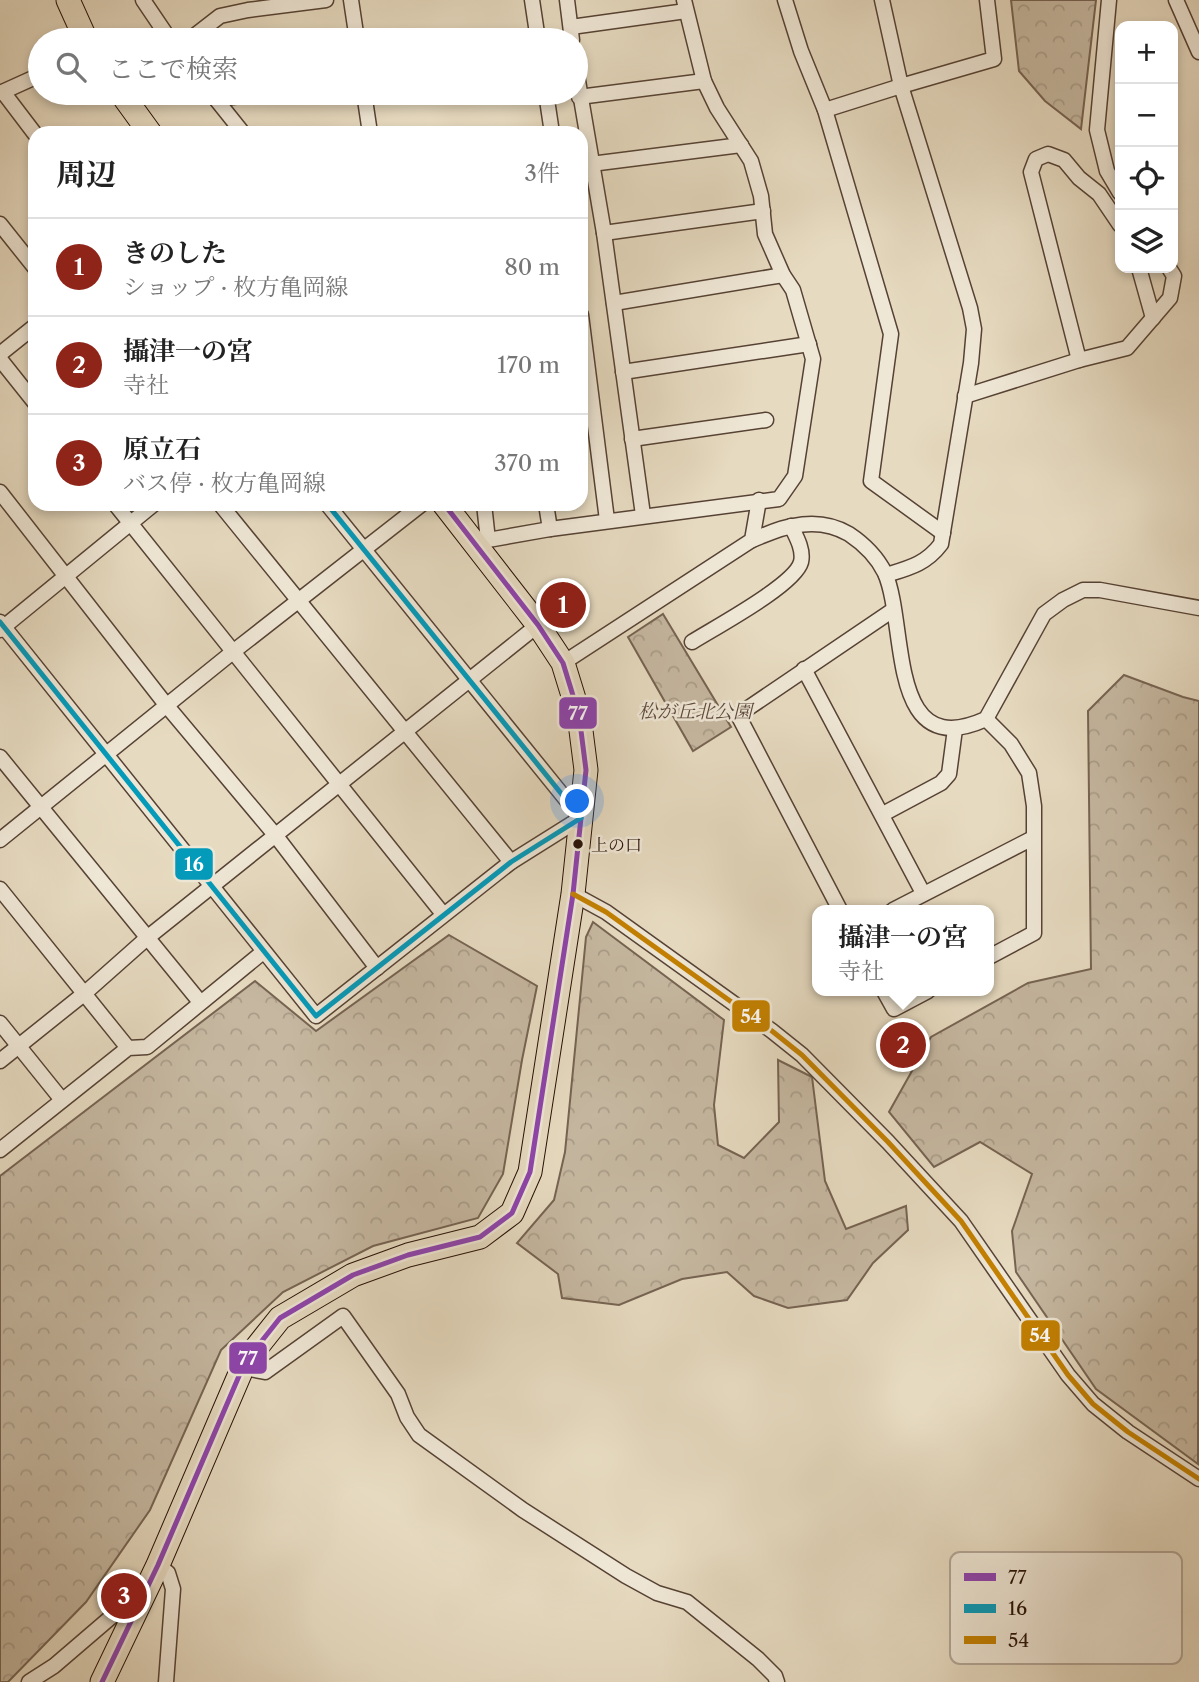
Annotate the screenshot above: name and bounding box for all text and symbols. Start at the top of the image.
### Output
map controls [1115,21,1178,273]
button: + [1115,21,1178,84]
search box [28,28,588,105]
icon: search [52,48,90,86]
text: ここで検索 [108,53,238,85]
button: − [1115,84,1178,147]
button: locate [1115,147,1178,210]
text: 周辺 [56,156,116,193]
text: 3件 [524,159,560,187]
button: layers [1115,210,1178,273]
text: きのした [123,237,227,269]
text: 1 [74,253,84,281]
text: 80 m [504,253,560,281]
text: ショップ · 枚方亀岡線 [123,273,348,301]
text: 攝津一の宮 [123,335,253,367]
text: 2 [72,351,86,379]
text: 170 m [497,351,560,379]
text: 寺社 [123,371,169,399]
text: 原立石 [123,433,201,465]
text: 3 [73,449,86,477]
text: 370 m [494,449,560,477]
text: バス停 · 枚方亀岡線 [123,469,326,497]
pin: 1 [540,579,586,631]
line badge: 77 [558,696,598,730]
park label: 松が丘北公園 [638,700,755,723]
text: 77 [568,702,588,725]
your location [560,784,594,818]
place label: 上の口 [591,835,642,855]
marker: 上の口 [571,837,585,851]
line badge: 16 [174,847,214,881]
text: 16 [184,853,204,876]
popup [812,905,994,996]
text: 攝津一の宮 [838,921,968,953]
text: 寺社 [838,957,884,985]
line badge: 54 [731,999,771,1033]
text: 54 [740,1005,762,1028]
pin: 2 [880,1019,926,1071]
line badge: 54 [1020,1319,1061,1352]
text: 54 [1029,1324,1051,1347]
line badge: 77 [228,1341,268,1375]
text: 77 [238,1347,258,1370]
legend [950,1552,1182,1664]
text: 77 [1008,1566,1027,1589]
pin: 3 [101,1570,147,1622]
text: 16 [1008,1597,1027,1620]
text: 54 [1008,1629,1029,1652]

